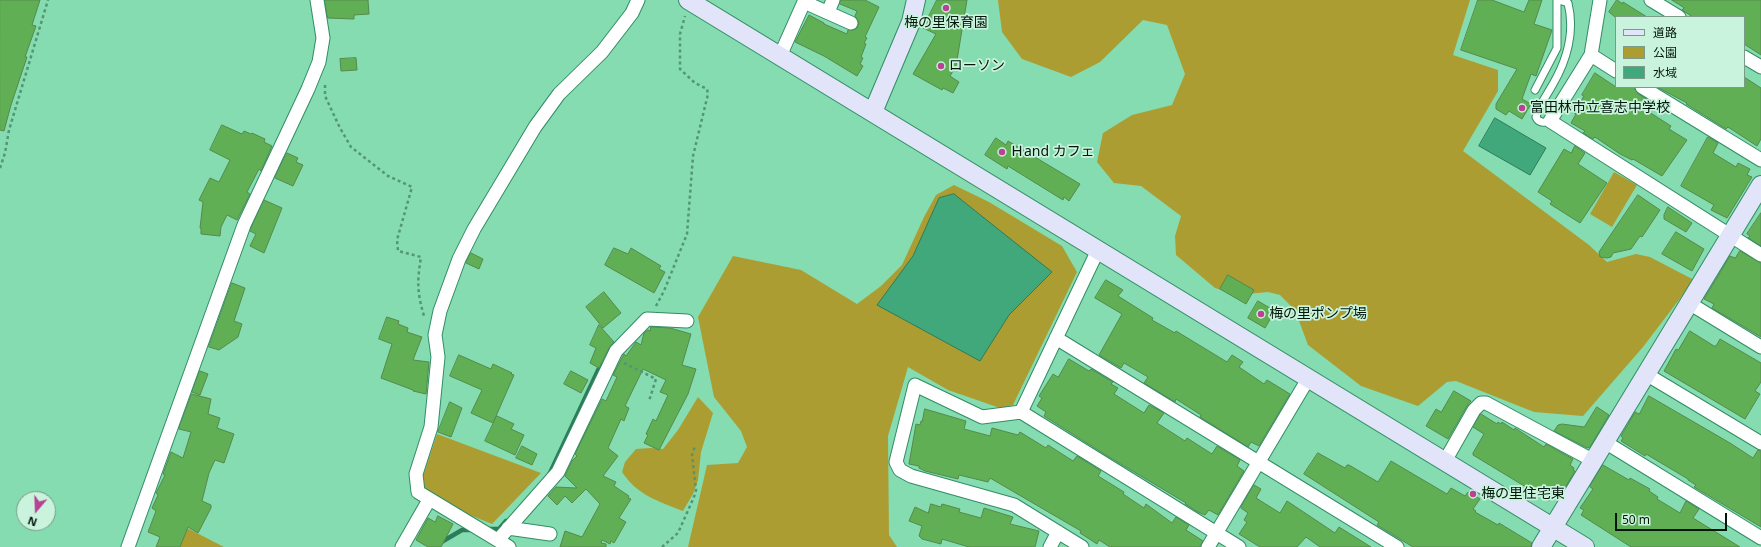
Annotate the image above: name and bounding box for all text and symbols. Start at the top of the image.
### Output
marker: 梅の里保育園 [941,3,951,13]
place label: 梅の里保育園 [904,15,988,31]
legend [1615,16,1745,88]
text: 道路 [1653,24,1677,41]
text: 公園 [1653,44,1677,61]
place label: ローソン [949,58,1005,74]
marker: ローソン [936,61,946,71]
text: 水域 [1653,64,1677,81]
place label: 富田林市立喜志中学校 [1530,100,1670,116]
marker: 富田林市立喜志中学校 [1517,103,1527,113]
place label: Ｈand カフェ [1010,144,1095,160]
marker: Ｈand カフェ [997,147,1007,157]
place label: 梅の里ポンプ場 [1269,306,1367,322]
marker: 梅の里ポンプ場 [1256,309,1266,319]
place label: 梅の里住宅東 [1481,486,1565,502]
marker: 梅の里住宅東 [1468,489,1478,499]
north arrow [16,491,56,531]
scale bar [1617,505,1729,531]
text: 50 m [1622,511,1650,528]
text: N [26,513,39,530]

